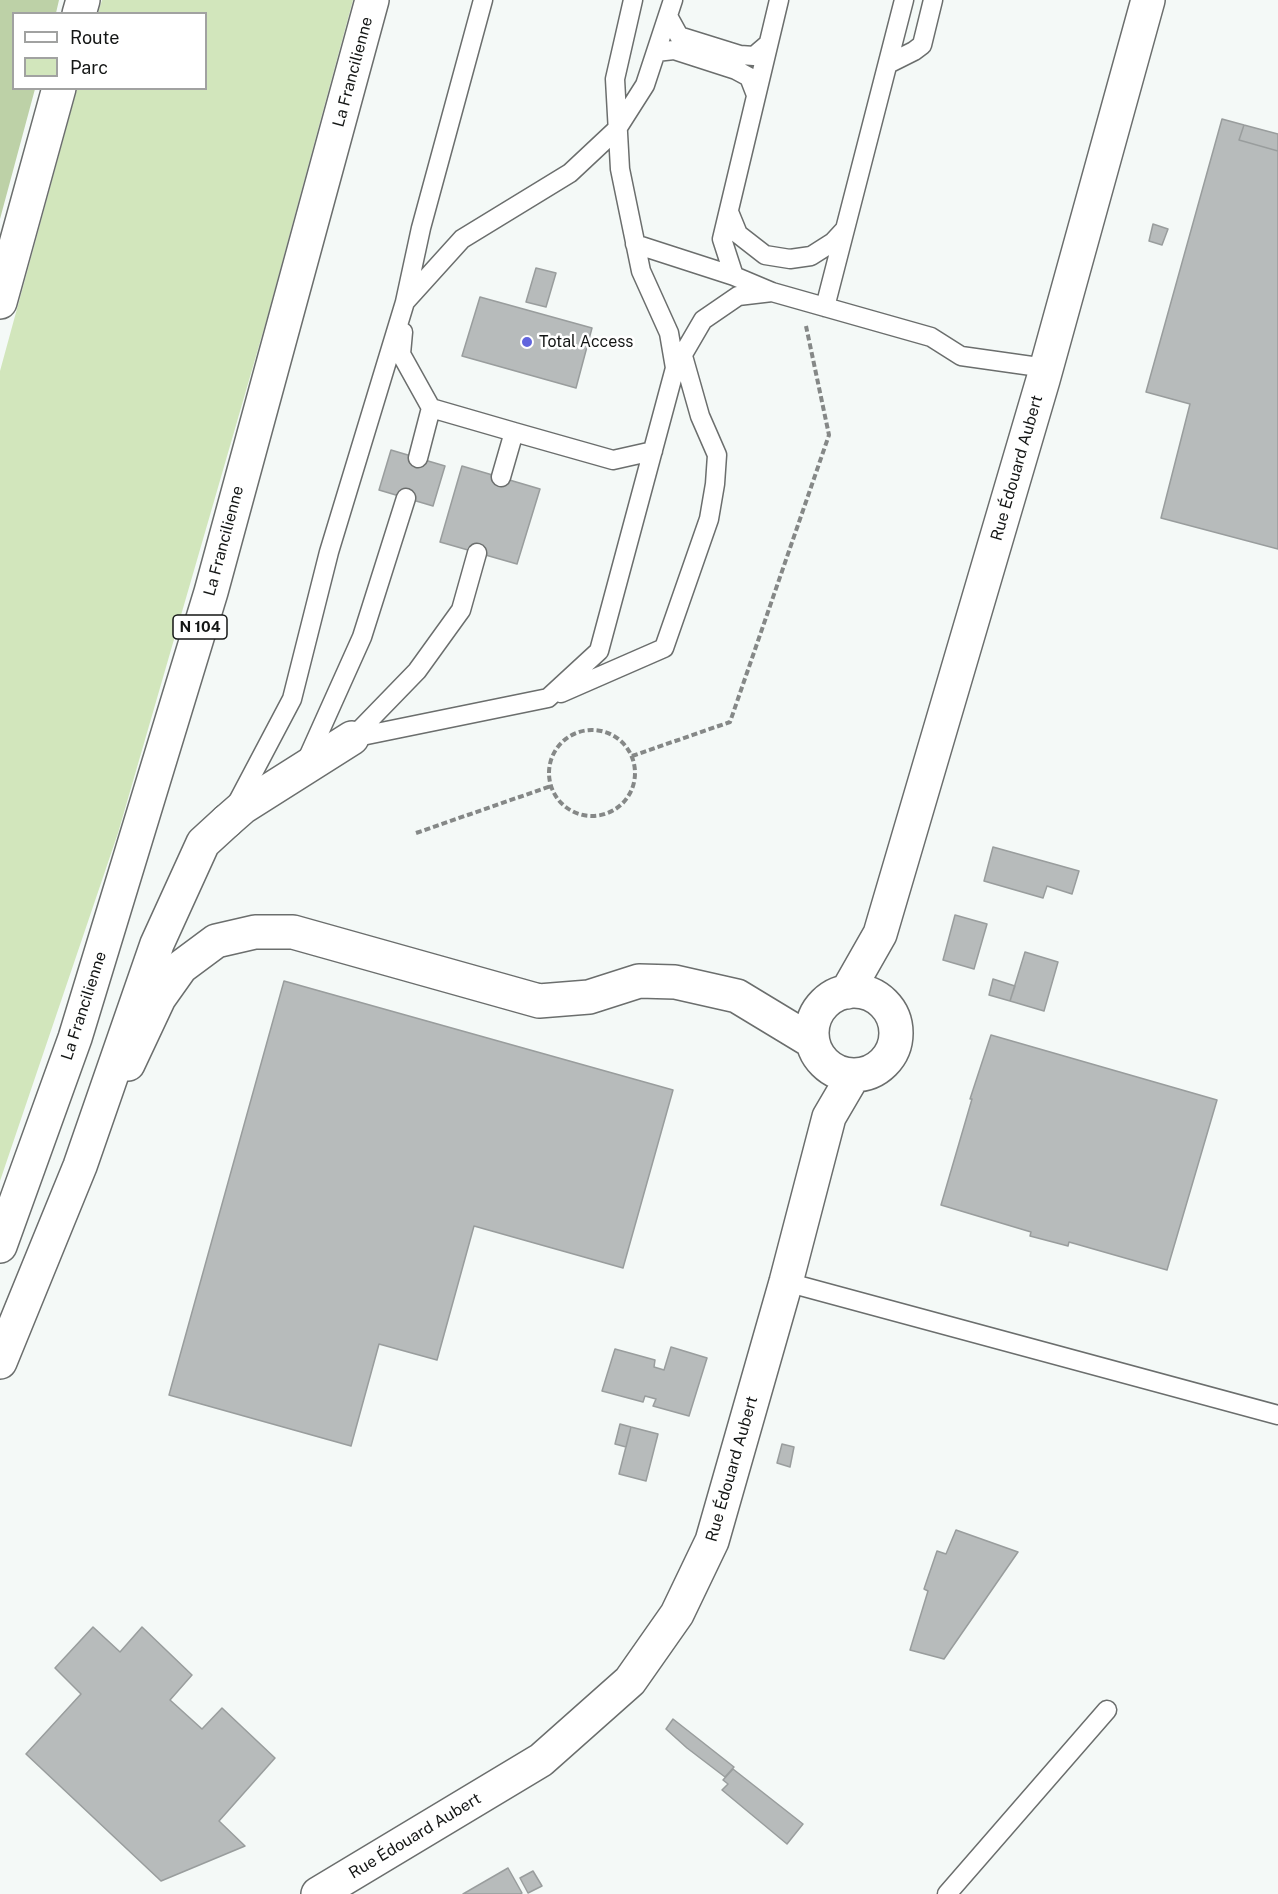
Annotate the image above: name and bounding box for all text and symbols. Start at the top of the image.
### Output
legend [12,12,207,90]
street label: La Francilienne [329,15,377,129]
text: Route [70,27,119,48]
text: Parc [70,57,108,78]
place label: Total Access [539,332,633,352]
marker: Total Access [520,335,534,349]
street label: Rue Édouard Aubert [987,393,1047,543]
street label: La Francilienne [200,484,248,598]
road number: N 104 [173,615,227,639]
street label: La Francilienne [57,949,111,1063]
street label: Rue Édouard Aubert [702,1394,762,1544]
street label: Rue Édouard Aubert [346,1789,484,1883]

